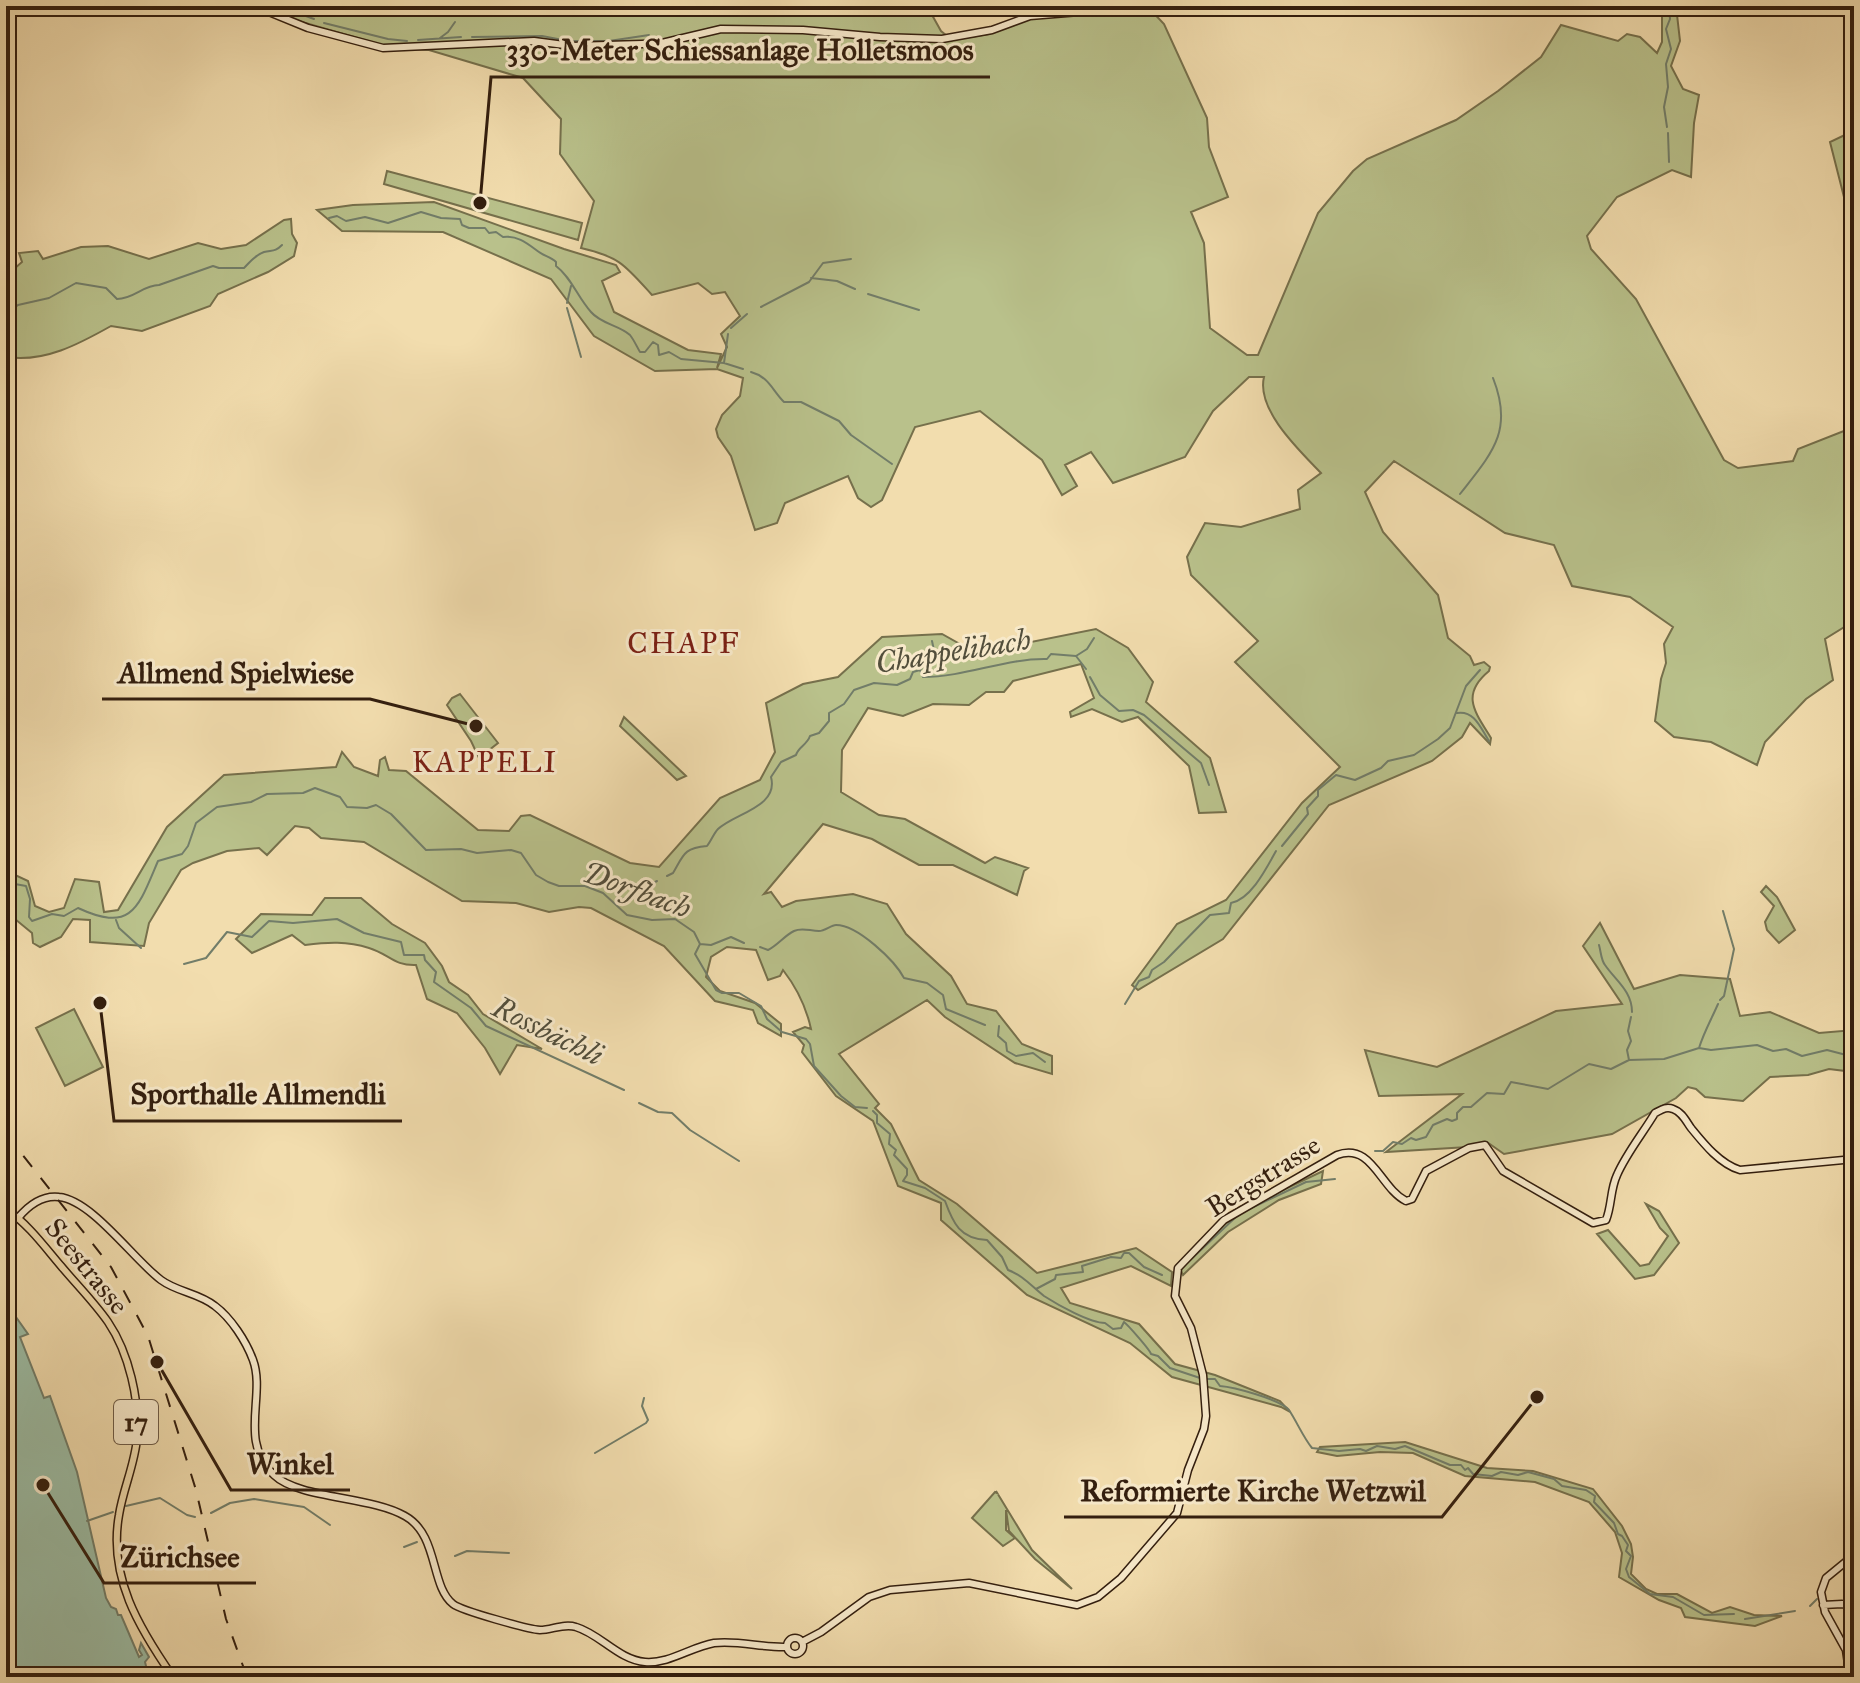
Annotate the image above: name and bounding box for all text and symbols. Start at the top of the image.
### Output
callout: 330-Meter Schiessanlage Holletsmoos [491,23,990,77]
text: 330-Meter Schiessanlage Holletsmoos [506,32,974,68]
water label: Chappelibach [873,621,1034,682]
district label: CHAPF [627,625,741,661]
callout: Allmend Spielwiese [102,645,370,699]
text: Allmend Spielwiese [116,655,355,691]
district label: KAPPELI [412,744,558,780]
water label: Dorfbach [578,854,696,926]
water label: Rossbächli [486,988,609,1073]
callout: Sporthalle Allmendli [114,1067,402,1121]
text: Sporthalle Allmendli [130,1076,387,1112]
street label: Bergstrasse [1199,1127,1327,1225]
street label: Seestrasse [38,1211,136,1321]
road number: 17 [114,1400,158,1444]
callout: Winkel [231,1436,350,1490]
text: Winkel [246,1446,335,1482]
callout: Reformierte Kirche Wetzwil [1064,1463,1442,1517]
text: Reformierte Kirche Wetzwil [1080,1473,1427,1509]
callout: Zürichsee [104,1529,256,1583]
text: Zürichsee [120,1539,240,1575]

